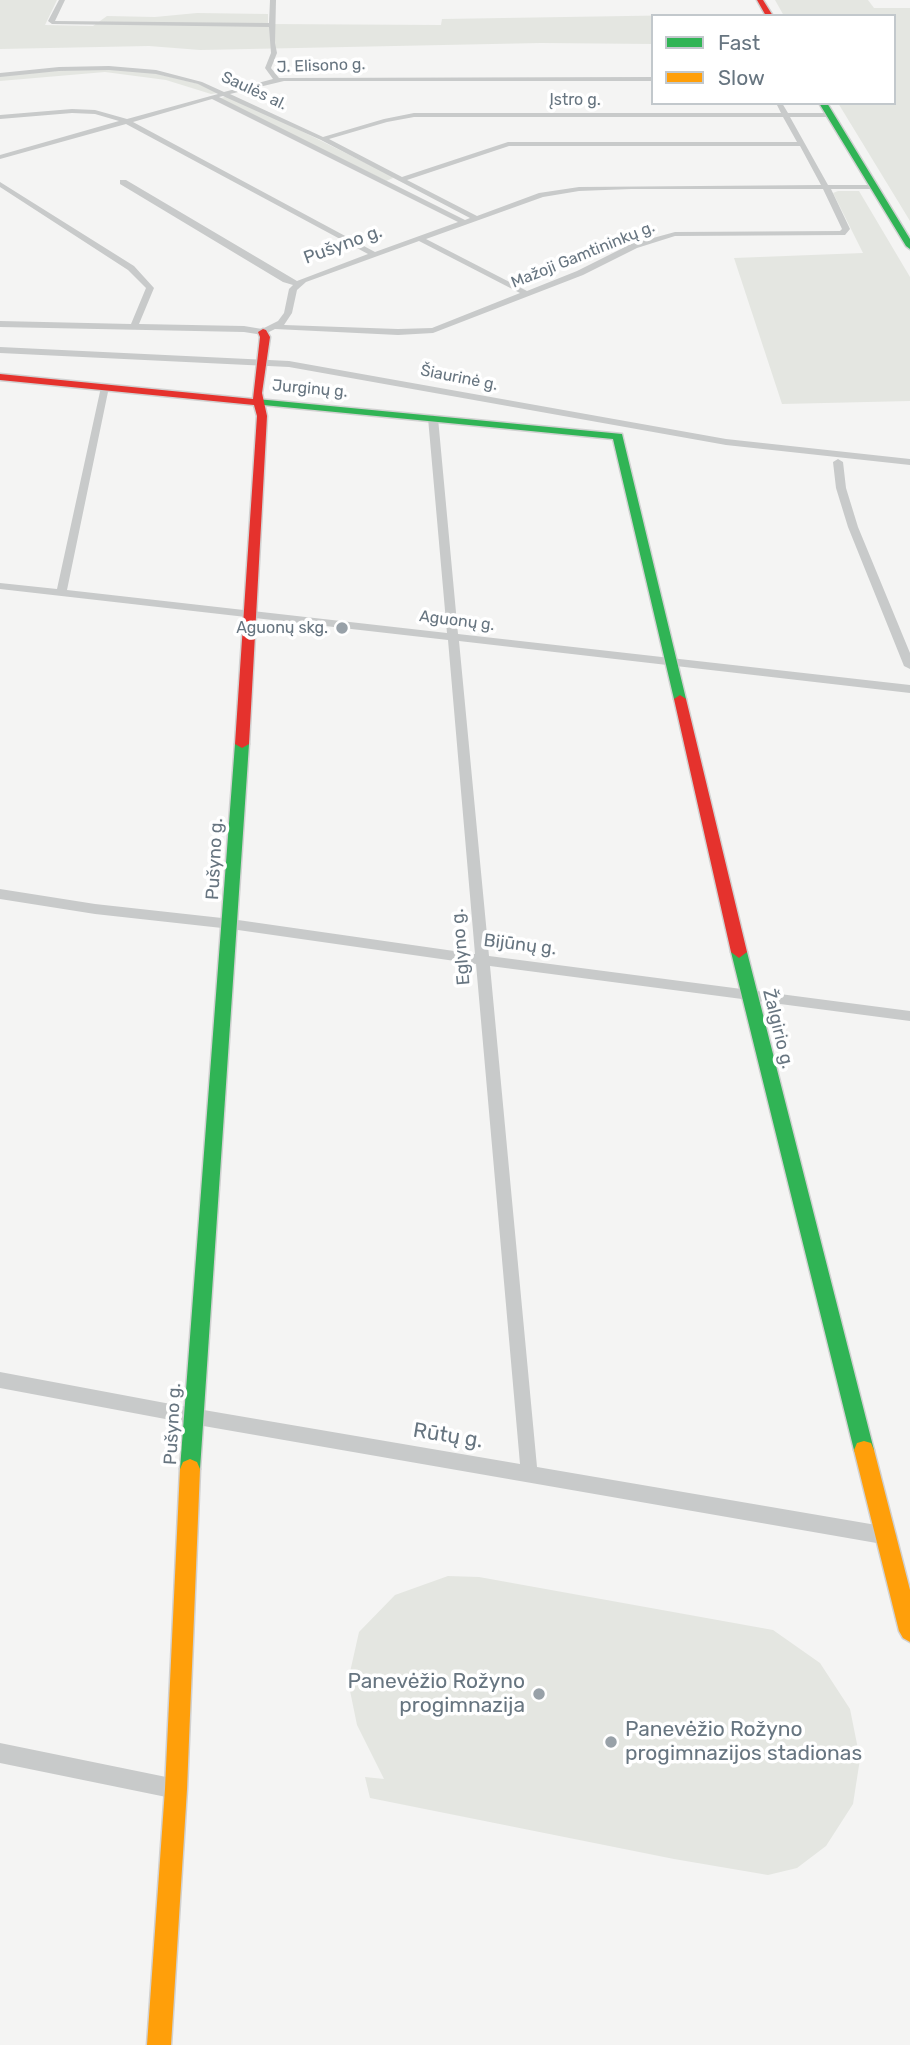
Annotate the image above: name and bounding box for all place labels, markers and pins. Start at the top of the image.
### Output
place label: Aguonų skg. [236,618,328,638]
marker: Aguonų skg. [334,620,350,636]
place label: Panevėžio Rožyno progimnazija [347,1669,525,1719]
marker: Panevėžio Rožyno progimnazija [531,1686,547,1702]
place label: Panevėžio Rožyno progimnazijos stadionas [625,1717,862,1767]
marker: Panevėžio Rožyno progimnazijos stadionas [603,1734,619,1750]

